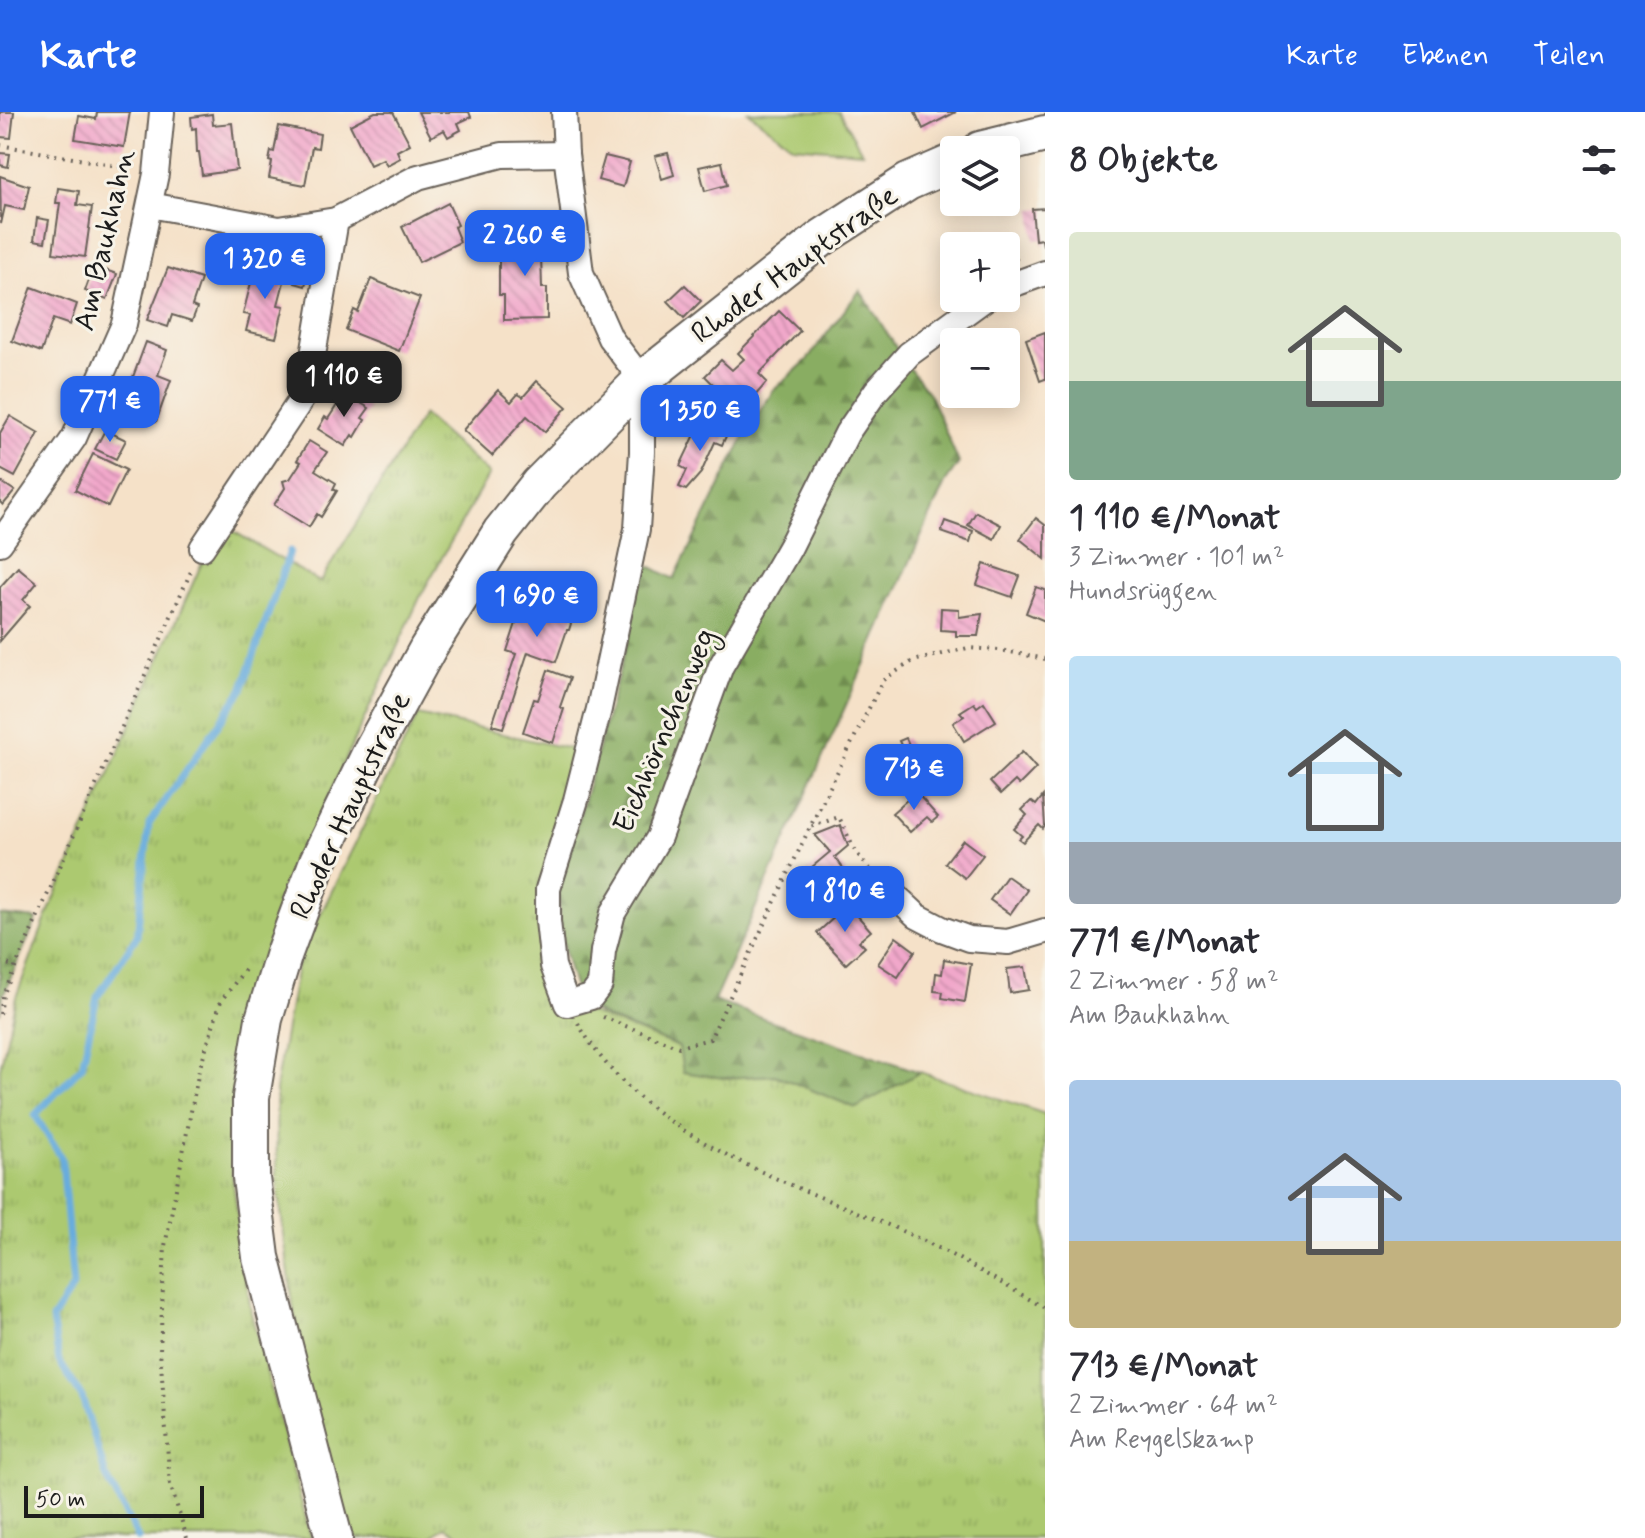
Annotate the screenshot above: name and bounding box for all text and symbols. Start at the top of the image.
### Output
text: Karte [40,32,137,81]
text: Karte [1286,38,1358,75]
text: Ebenen [1402,38,1489,75]
text: Teilen [1533,38,1605,75]
map controls [940,136,1020,408]
button: layers [940,136,1020,216]
text: 8 Objekte [1069,138,1218,183]
icon: filters [1577,138,1621,182]
street label: Am Baukhahn [65,145,145,335]
street label: Rhoder Hauptstraße [684,177,906,353]
pin: 2 260 € [451,210,599,278]
text: 2 260 € [483,219,567,253]
button: + [940,232,1020,312]
pin: 1 320 € [191,233,339,301]
text: 1 320 € [223,242,307,276]
icon: home [1273,284,1417,428]
button: − [940,328,1020,408]
pin: 1 110 € [270,351,418,419]
text: 1 110 € [305,360,383,394]
pin: 771 € [54,376,166,444]
text: 771 € [78,385,142,419]
pin: 1 350 € [626,385,774,453]
text: 1 350 € [659,394,741,428]
text: 1 110 €/Monat [1069,496,1280,541]
text: 3 Zimmer · 101 m² [1069,541,1284,575]
pin: 1 690 € [463,571,611,639]
text: Hundsrüggen [1069,575,1217,609]
text: 1 690 € [494,580,580,614]
street label: Eichhörnchenweg [604,623,727,840]
street label: Rhoder Hauptstraße [281,686,421,926]
icon: home [1273,708,1417,852]
pin: 713 € [858,744,970,812]
text: 713 € [883,753,945,787]
pin: 1 810 € [771,866,919,934]
text: 1 810 € [804,875,886,909]
text: 771 €/Monat [1069,920,1260,965]
text: 2 Zimmer · 58 m² [1069,965,1278,999]
text: Am Baukhahn [1069,999,1230,1033]
icon: home [1273,1132,1417,1276]
text: 713 €/Monat [1069,1344,1258,1389]
text: 2 Zimmer · 64 m² [1069,1389,1278,1423]
text: Am Reygelskamp [1069,1423,1254,1457]
scale bar [24,1482,204,1518]
text: 50 m [36,1486,85,1514]

